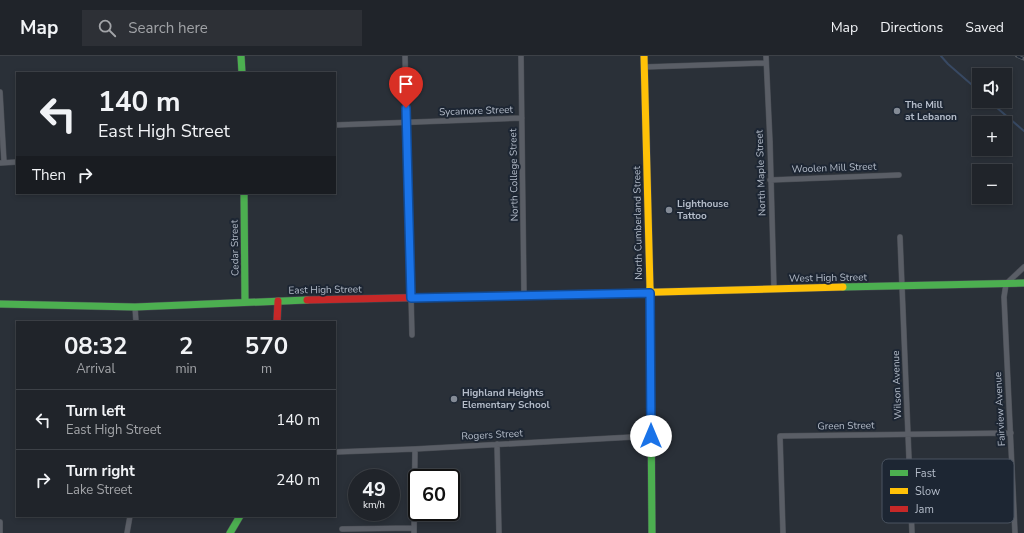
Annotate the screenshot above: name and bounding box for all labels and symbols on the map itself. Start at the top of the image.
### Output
pin [389,67,423,108]
place label: The Mill at Lebanon [905,98,957,124]
street label: Sycamore Street [439,103,514,119]
marker: The Mill at Lebanon [892,106,902,116]
street label: North College Street [506,128,522,221]
street label: North Maple Street [752,129,770,216]
street label: Woolen Mill Street [791,160,877,176]
street label: North Cumberland Street [630,166,646,280]
place label: Lighthouse Tattoo [677,197,729,223]
marker: Lighthouse Tattoo [664,205,674,215]
street label: Cedar Street [228,219,242,276]
street label: West High Street [789,270,868,286]
street label: East High Street [288,282,362,298]
street label: Wilson Avenue [889,350,905,420]
street label: Fairview Avenue [991,371,1009,447]
place label: Highland Heights Elementary School [462,386,550,412]
marker: Highland Heights Elementary School [449,394,459,404]
position arrow [630,415,672,457]
street label: Green Street [817,418,875,433]
street label: Rogers Street [461,426,524,444]
legend [882,459,1014,523]
text: Fast [915,466,936,481]
speed limit sign: 60 [408,469,460,521]
text: Slow [915,484,940,499]
text: Jam [914,502,934,517]

